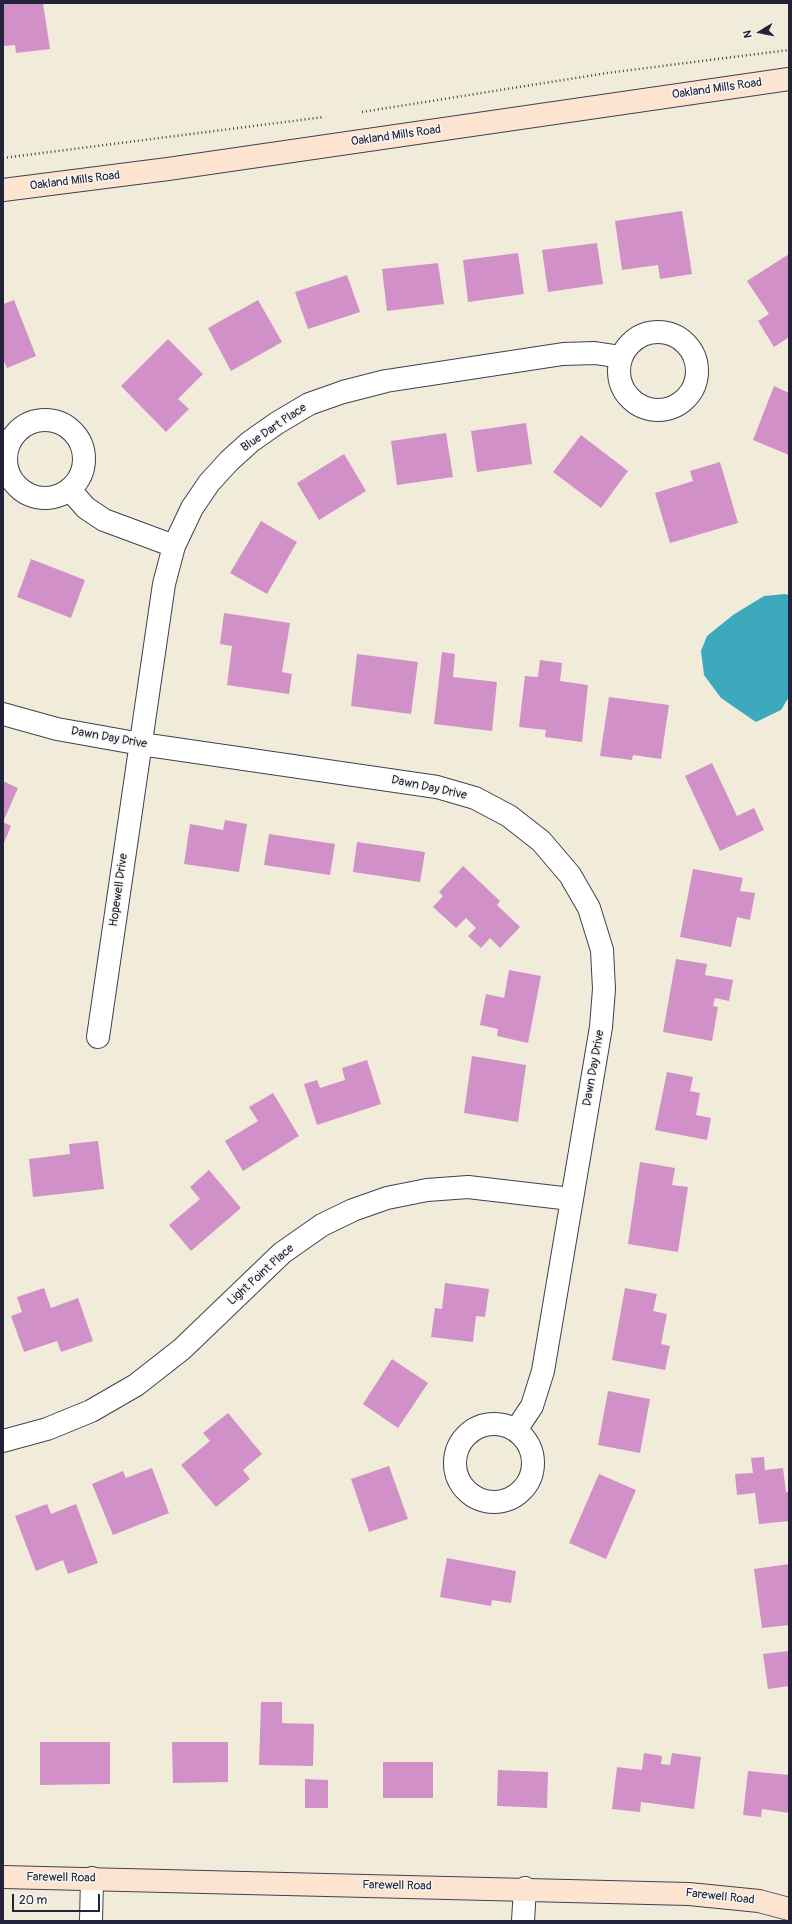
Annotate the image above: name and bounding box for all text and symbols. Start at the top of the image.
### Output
north arrow [740,12,780,52]
text: N [741,29,755,39]
street label: Oakland Mills Road [671,76,763,102]
street label: Oakland Mills Road [350,123,442,149]
street label: Oakland Mills Road [29,168,121,194]
street label: Blue Dart Place [238,401,310,455]
street label: Dawn Day Drive [70,724,148,752]
street label: Dawn Day Drive [390,773,468,803]
street label: Hopewell Drive [107,853,131,927]
street label: Dawn Day Drive [580,1029,608,1107]
street label: Light Point Place [225,1241,297,1309]
street label: Farewell Road [26,1870,96,1886]
street label: Farewell Road [362,1878,432,1894]
scale bar [14,1886,102,1912]
street label: Farewell Road [685,1886,755,1908]
text: 20 m [19,1893,47,1908]

